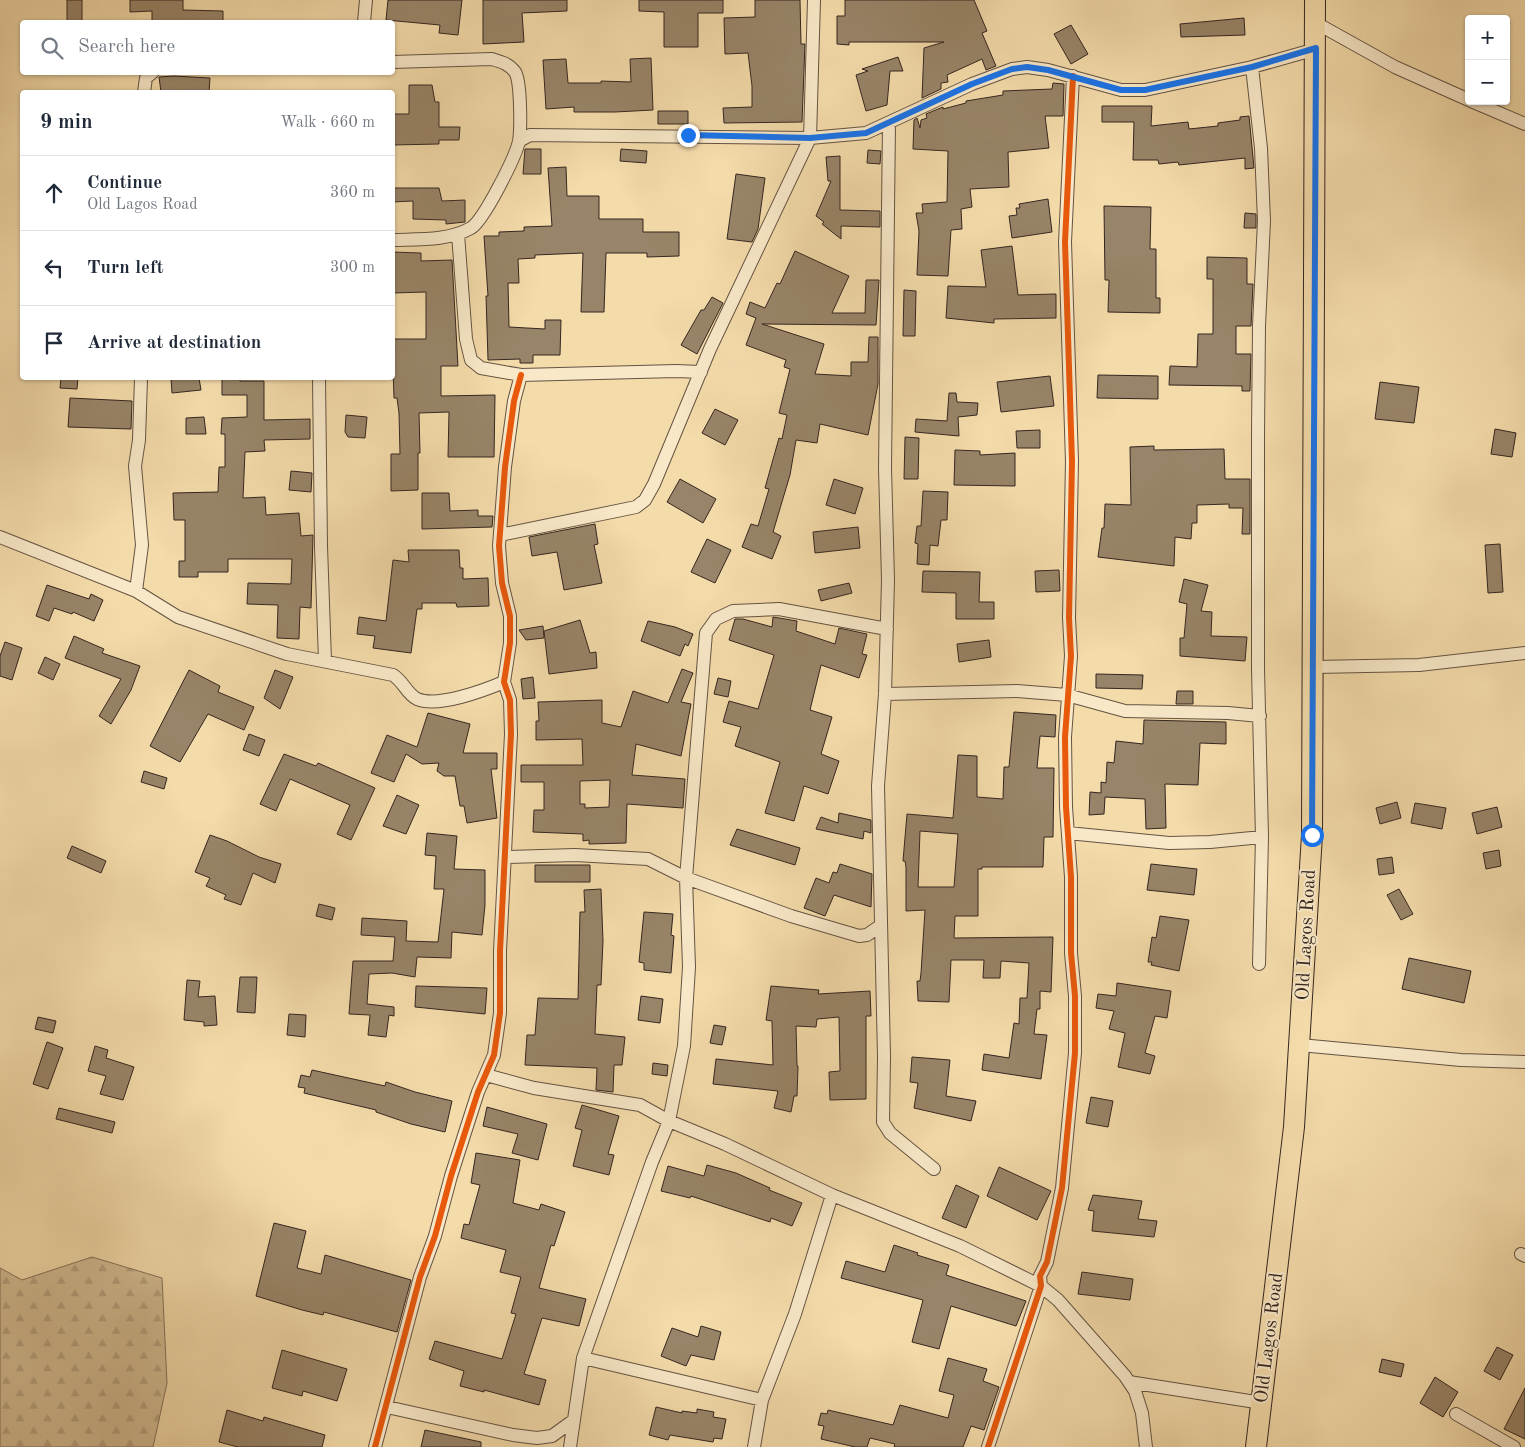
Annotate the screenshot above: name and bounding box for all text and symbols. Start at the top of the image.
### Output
map controls [1465,15,1510,105]
button: + [1465,15,1510,60]
search box [20,20,395,75]
icon: search [38,34,66,62]
text: Search here [78,38,175,57]
button: − [1465,60,1510,105]
text: 9 min [40,112,93,133]
text: Walk · 660 m [280,115,375,131]
route end [677,124,700,147]
text: Continue [87,174,162,193]
icon: ahead [40,179,68,207]
text: 360 m [330,185,375,201]
text: Old Lagos Road [87,197,198,213]
icon: left [40,254,68,282]
text: Turn left [87,259,164,278]
text: 300 m [330,260,375,276]
icon: arrive [40,329,68,357]
text: Arrive at destination [87,334,261,353]
route start [1301,824,1324,847]
street label: Old Lagos Road [1294,869,1320,1001]
street label: Old Lagos Road [1253,1272,1287,1404]

